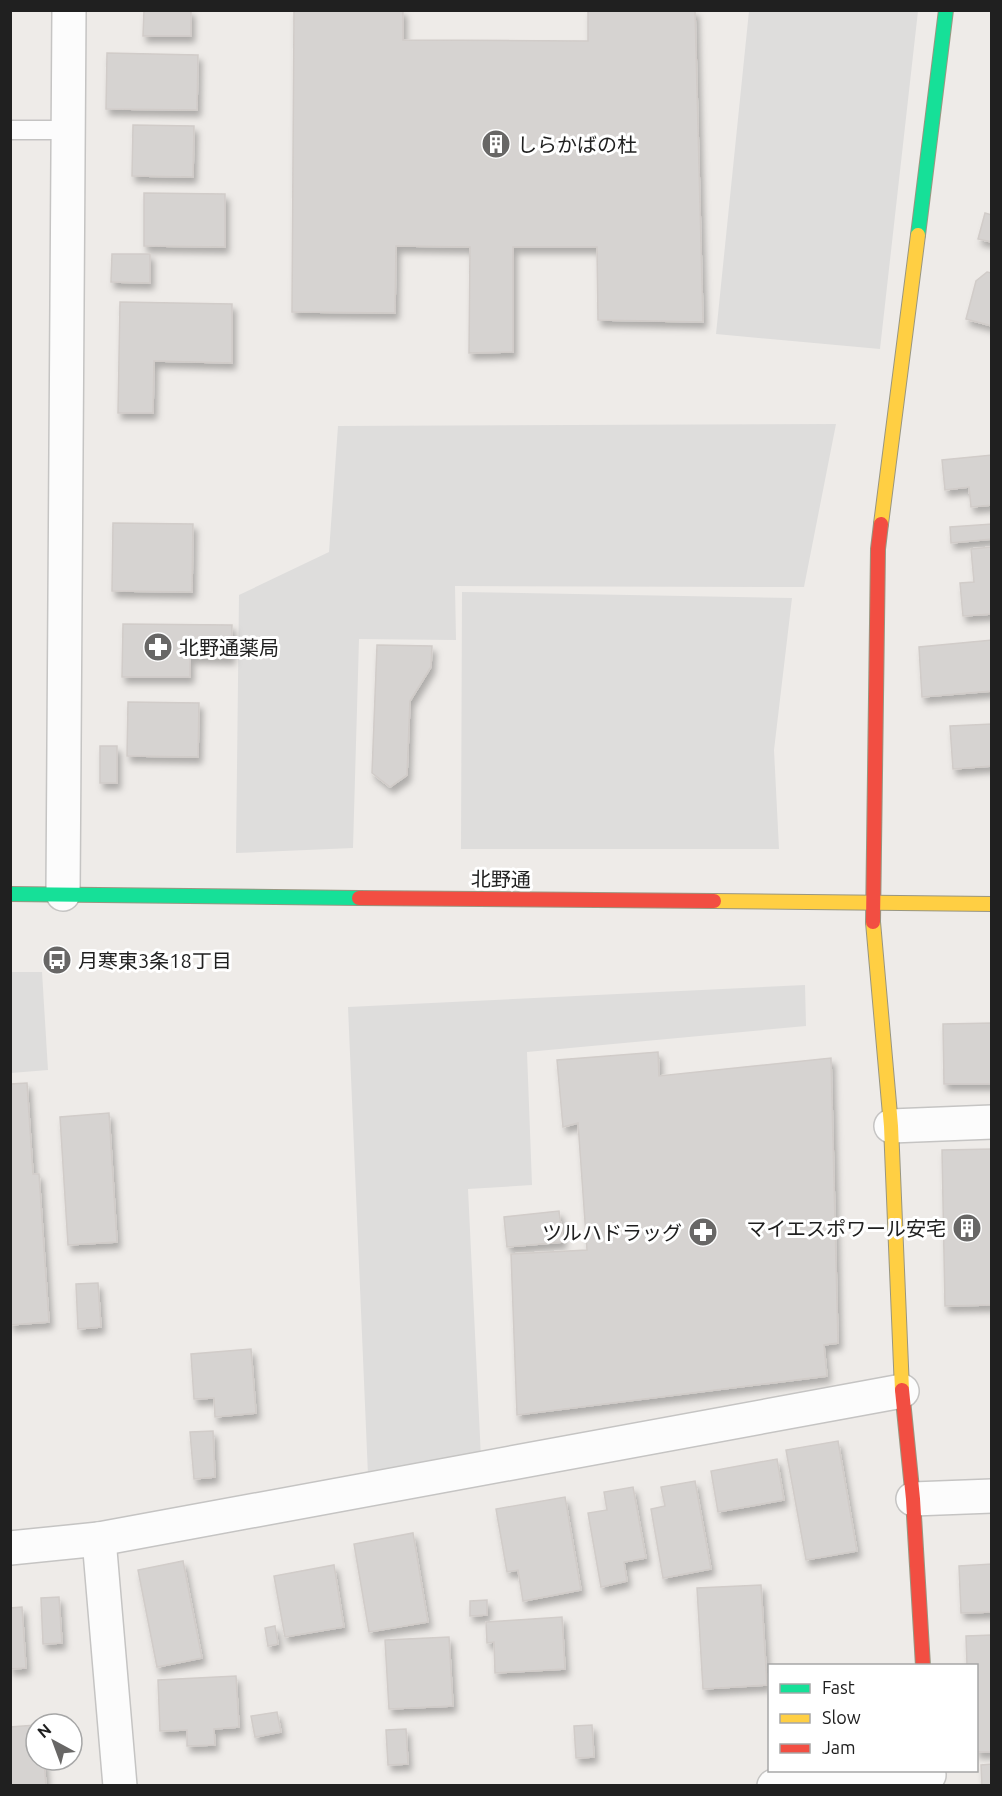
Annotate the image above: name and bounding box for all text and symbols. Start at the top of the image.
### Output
building icon: しらかばの杜 [480,128,512,160]
place label: しらかばの杜 [517,133,637,156]
pharmacy icon: 北野通薬局 [142,631,174,663]
place label: 北野通薬局 [179,636,279,659]
street label: 北野通 [471,867,531,891]
bus stop icon: 月寒東3条18丁目 [41,944,73,976]
place label: 月寒東3条18丁目 [78,949,232,972]
building icon: マイエスポワール安宅 [951,1212,983,1244]
pharmacy icon: ツルハドラッグ [687,1216,719,1248]
place label: マイエスポワール安宅 [746,1217,946,1240]
place label: ツルハドラッグ [542,1221,682,1244]
legend [768,1664,978,1772]
text: Fast [822,1677,855,1697]
text: Slow [822,1707,861,1727]
north arrow [24,1712,84,1772]
text: N [34,1720,55,1741]
text: Jam [822,1737,856,1757]

